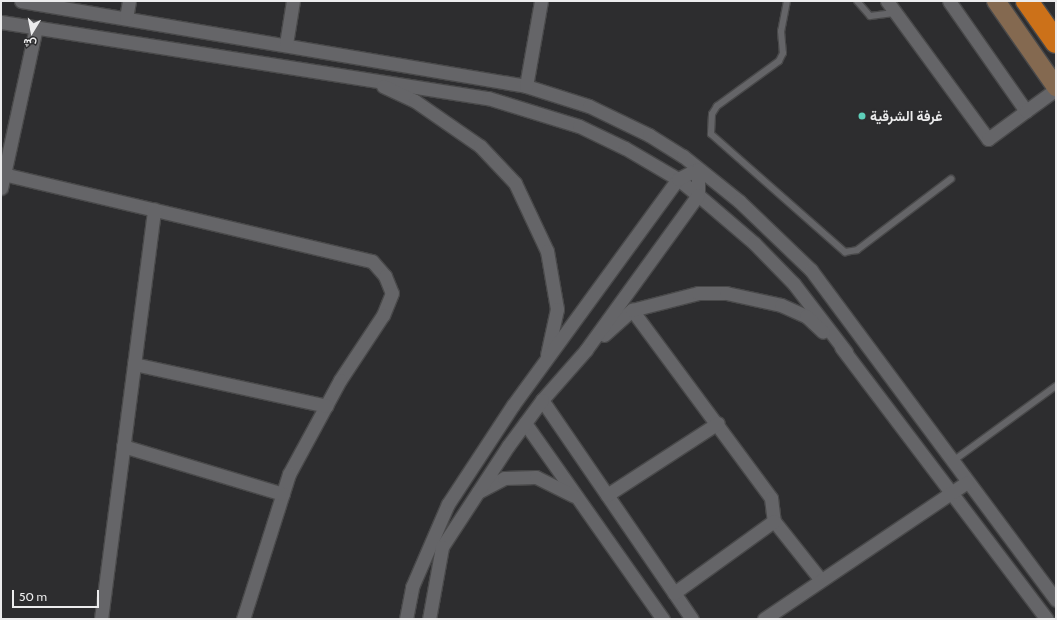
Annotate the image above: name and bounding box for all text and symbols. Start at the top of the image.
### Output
north arrow [12,12,52,52]
text: ش [22,36,38,52]
place label: غرفة الشرقية [870,108,942,124]
marker: غرفة الشرقية [857,111,867,121]
scale bar [14,582,101,608]
text: 50 m [19,589,47,604]

